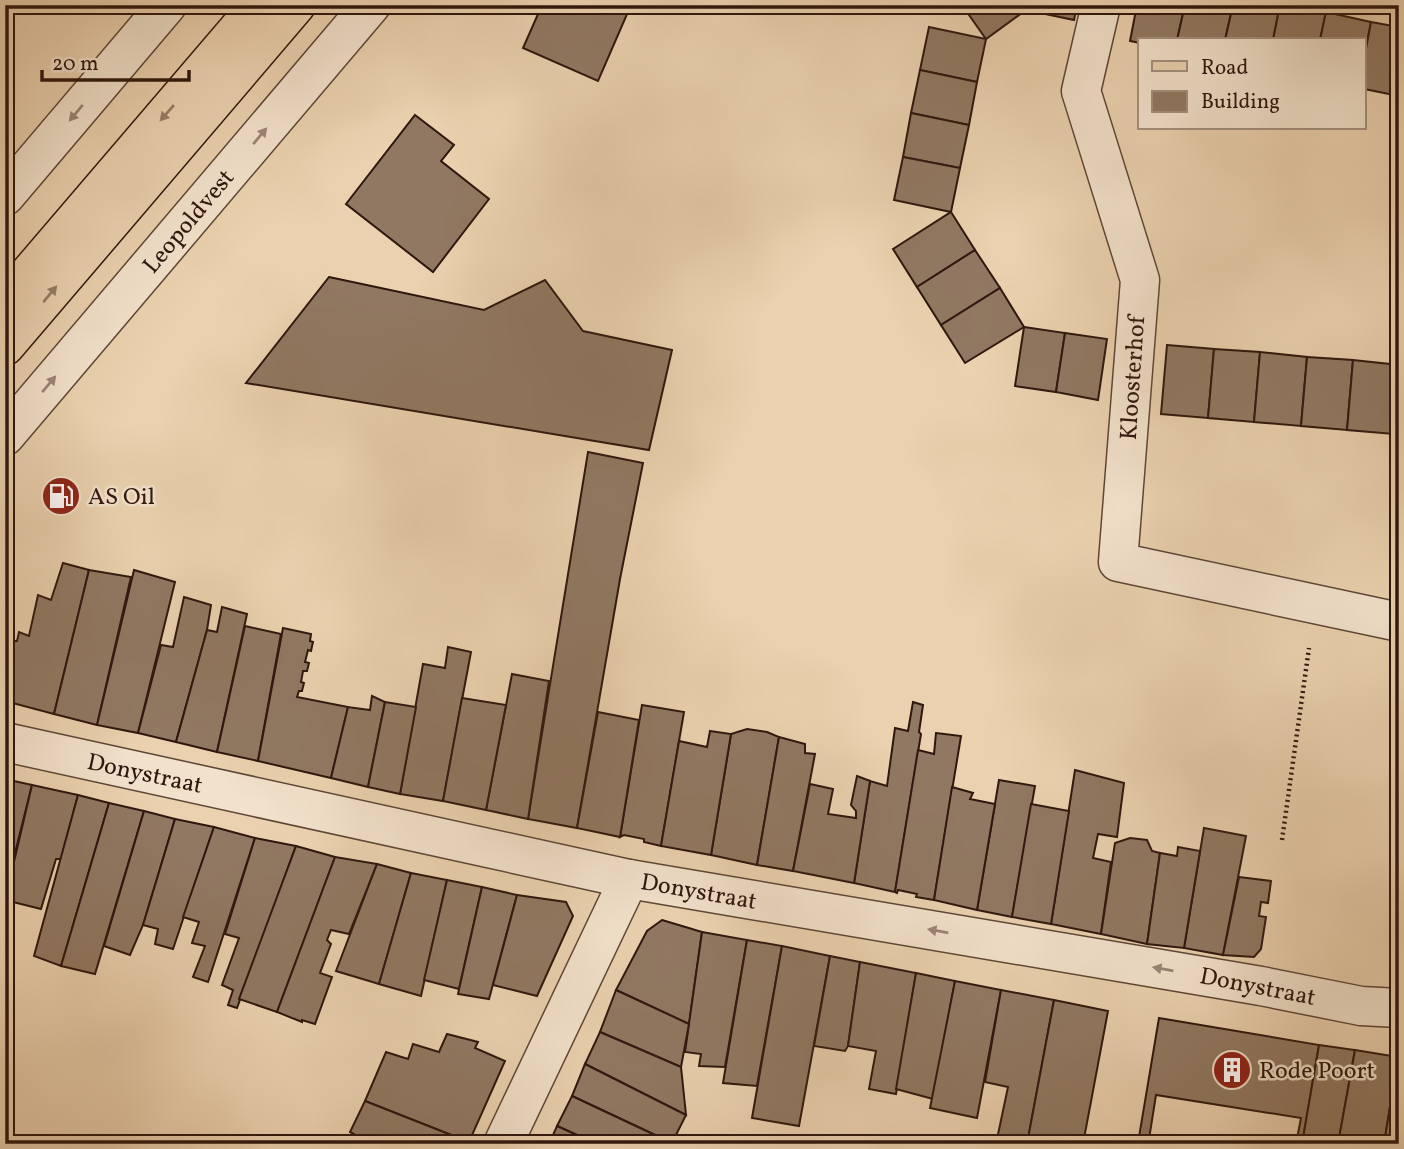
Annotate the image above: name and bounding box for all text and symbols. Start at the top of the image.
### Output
scale bar [42,38,189,82]
legend [1138,38,1366,130]
text: 20 m [52,50,98,79]
text: Road [1201,54,1248,83]
text: Building [1201,88,1280,117]
one-way arrow [159,104,175,122]
one-way arrow [69,105,84,122]
one-way arrow [252,127,268,145]
street label: Leopoldvest [136,163,243,282]
one-way arrow [42,285,58,303]
street label: Kloosterhof [1113,312,1155,441]
one-way arrow [42,375,57,393]
fuel station icon: AS Oil [40,475,82,517]
place label: AS Oil [88,481,155,515]
street label: Donystraat [84,746,206,804]
street label: Donystraat [638,866,759,920]
one-way arrow [927,925,949,936]
street label: Donystraat [1197,960,1318,1016]
one-way arrow [1151,963,1173,974]
building icon: Rode Poort [1211,1049,1253,1091]
place label: Rode Poort [1259,1055,1375,1089]

